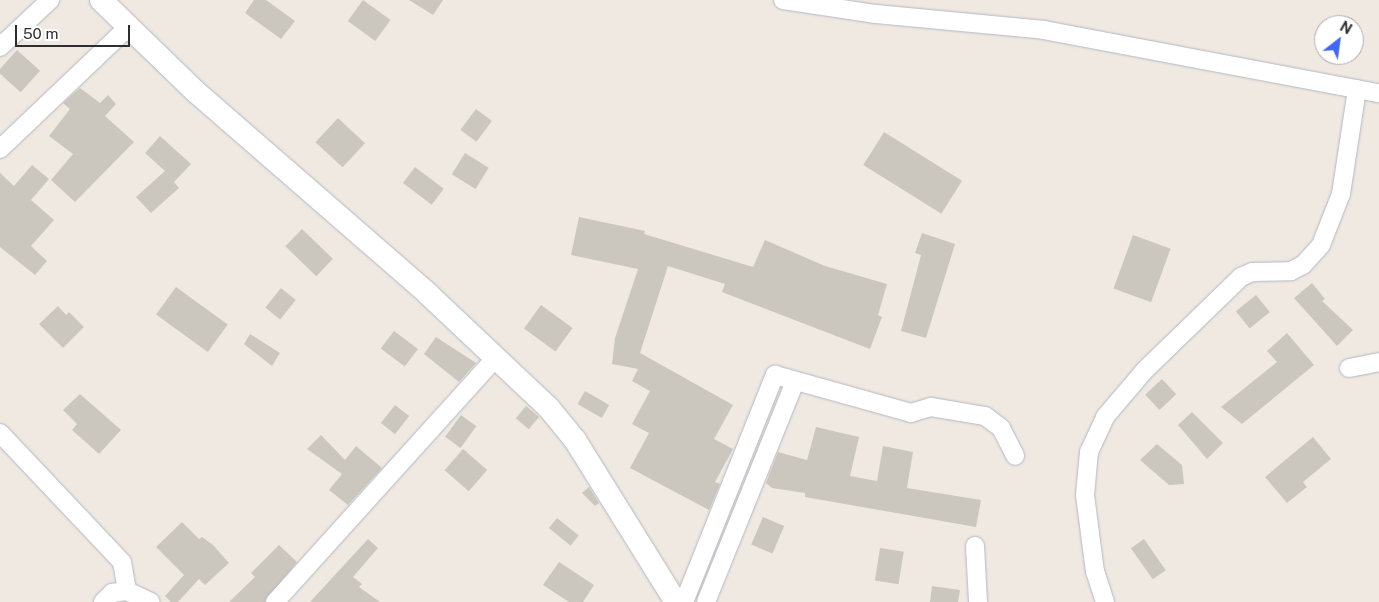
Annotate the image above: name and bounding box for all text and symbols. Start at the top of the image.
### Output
scale bar [18,15,132,47]
north arrow [1314,15,1364,65]
text: N [1337,18,1355,38]
text: 50 m [23,25,58,42]

